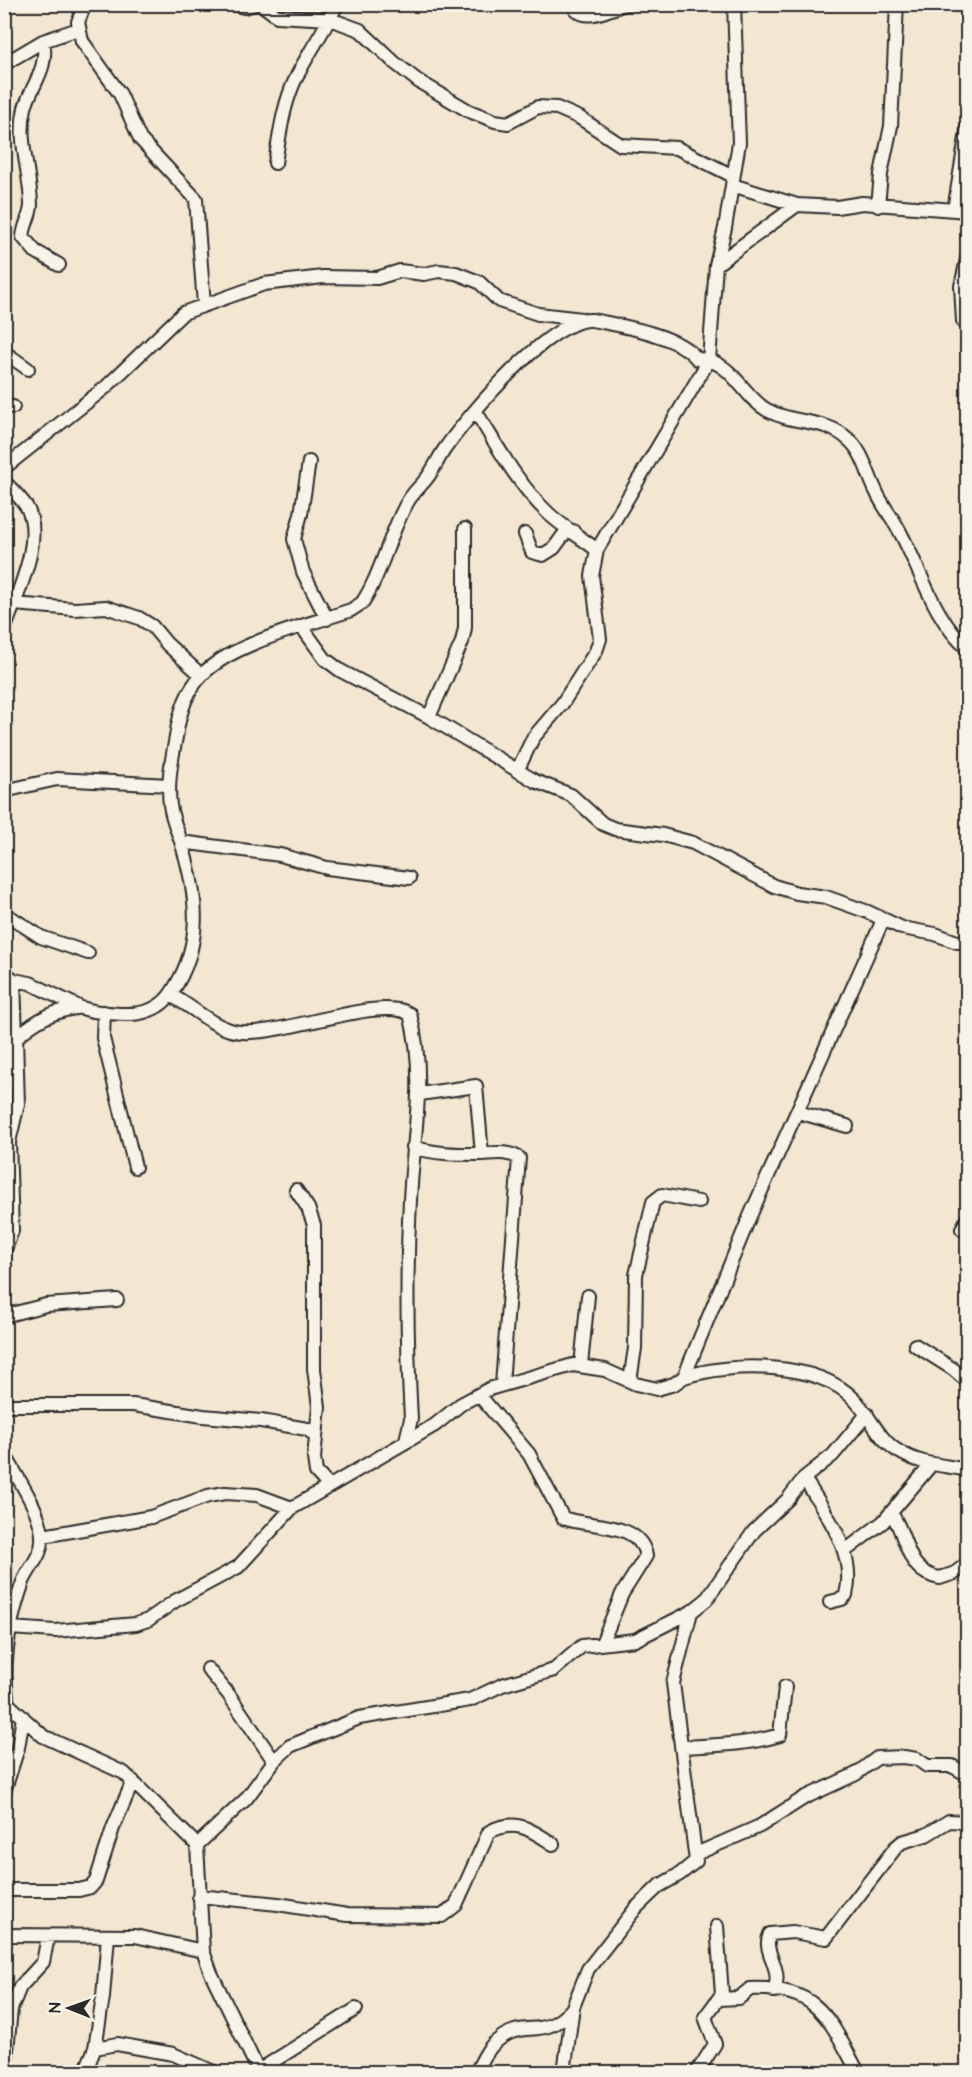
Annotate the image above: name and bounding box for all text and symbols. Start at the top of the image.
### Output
north arrow [39,1978,99,2038]
text: N [44,2003,66,2013]

